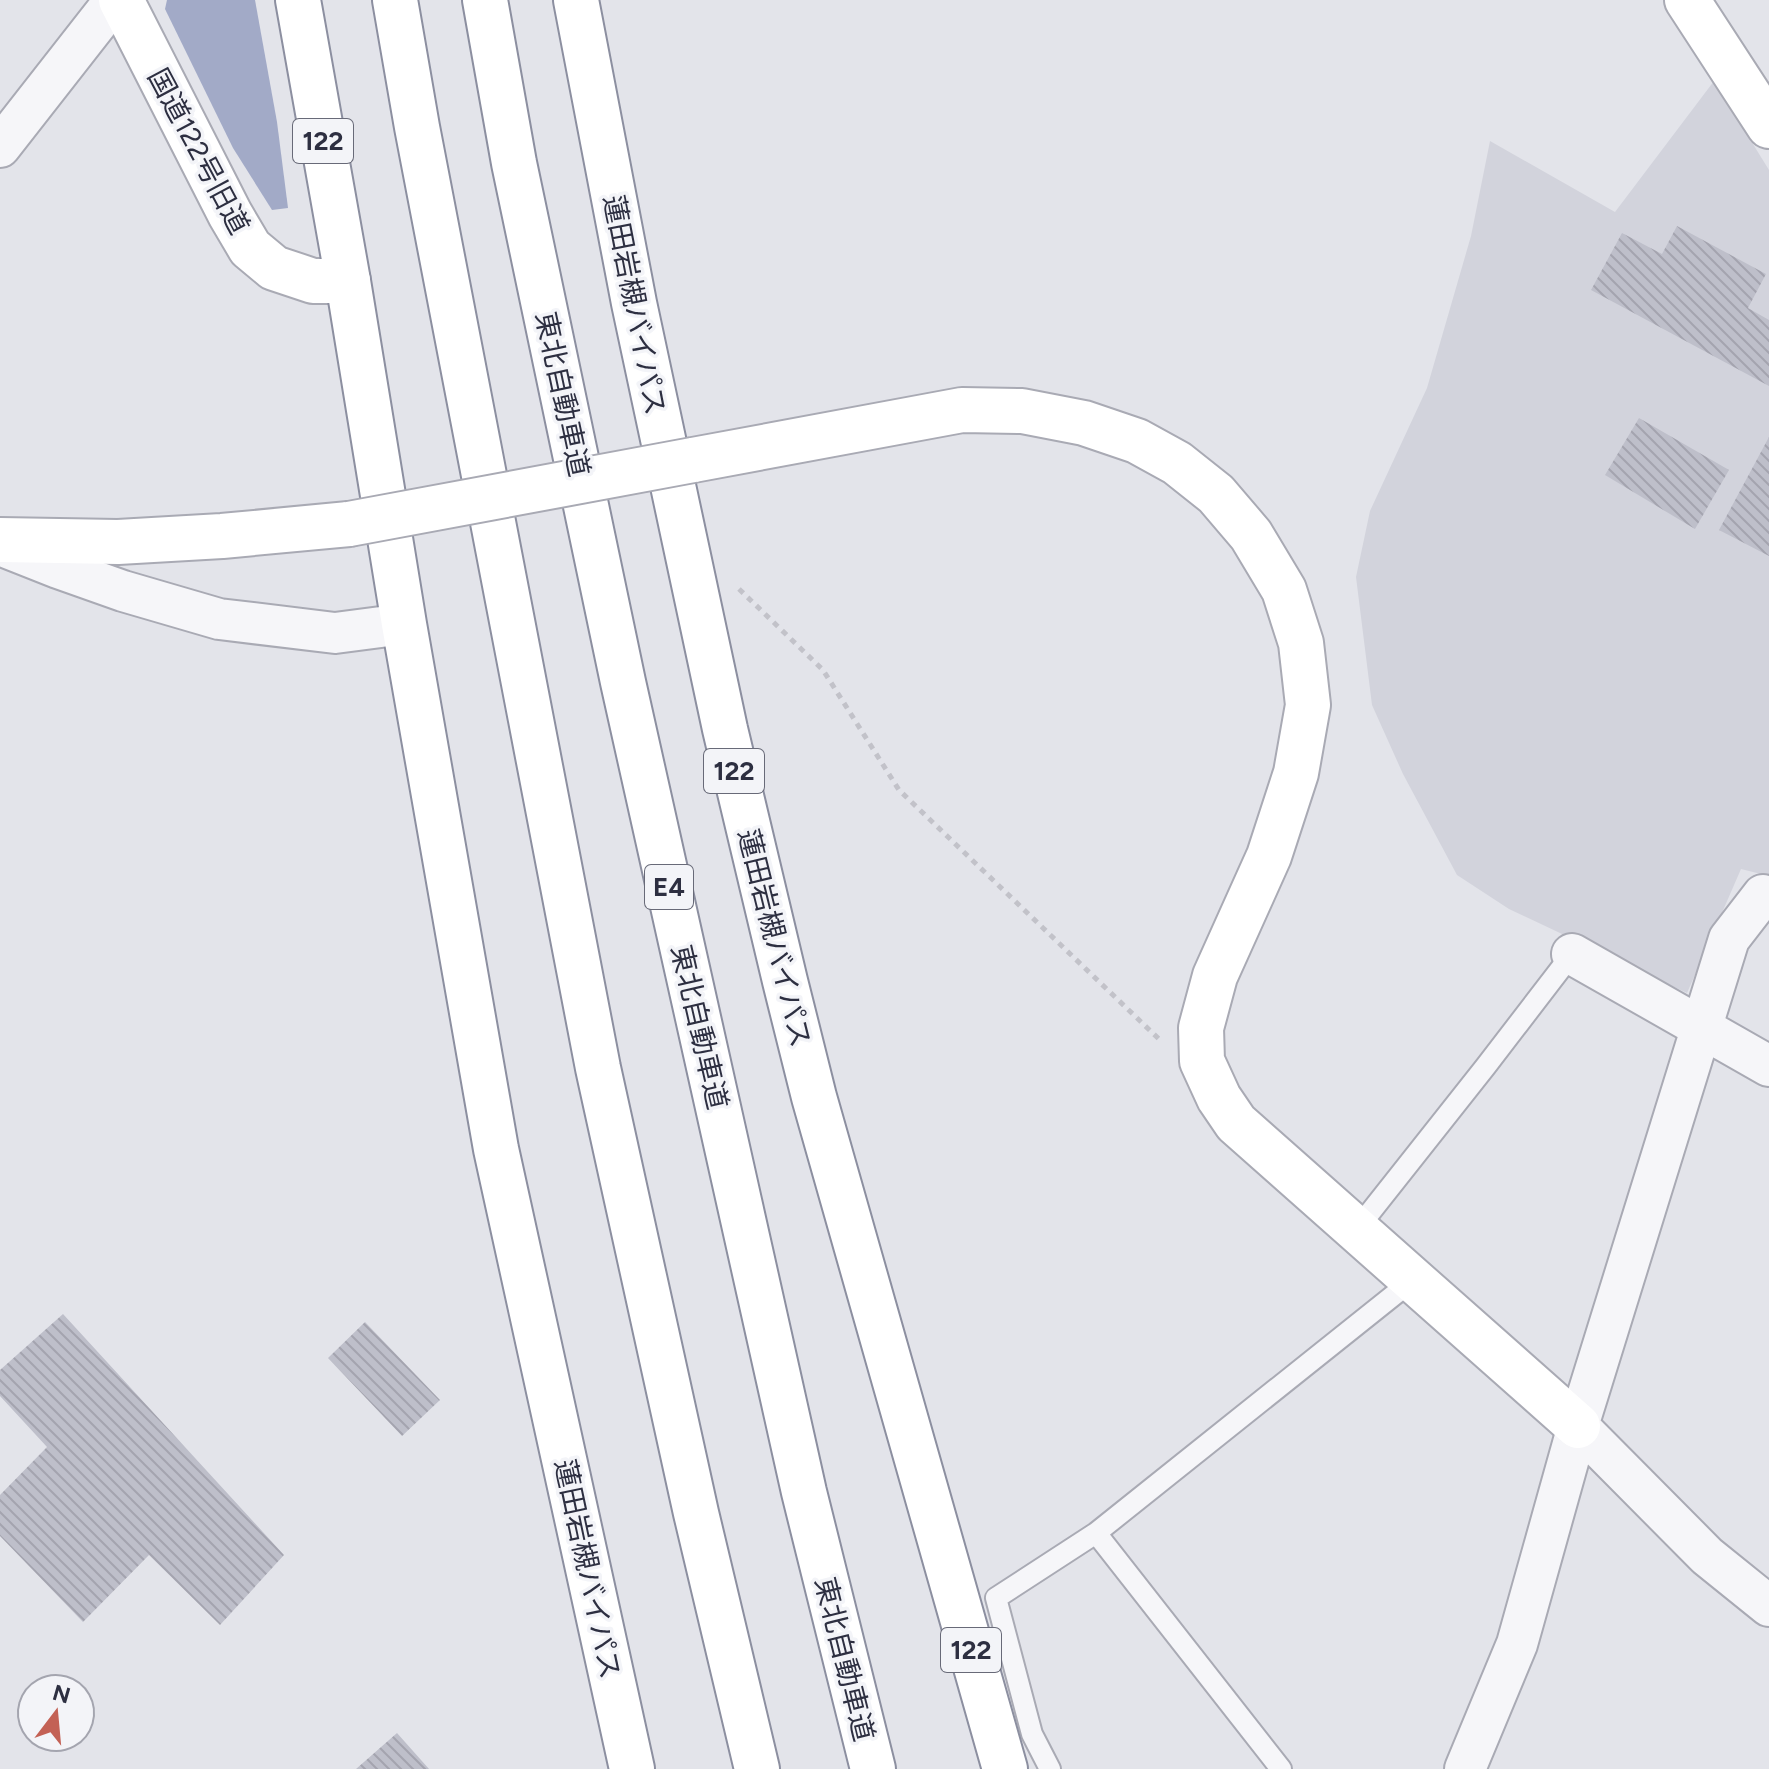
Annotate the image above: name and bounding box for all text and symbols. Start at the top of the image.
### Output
street label: 国道122号旧道 [141,62,257,240]
road number: 122 [293,119,353,163]
street label: 蓮田岩槻バイパス [597,192,673,418]
street label: 東北自動車道 [529,308,597,480]
road number: 122 [704,749,764,793]
street label: 蓮田岩槻バイパス [731,825,819,1051]
road number: E4 [645,865,693,909]
street label: 東北自動車道 [665,941,735,1113]
street label: 蓮田岩槻バイパス [548,1456,628,1682]
street label: 東北自動車道 [808,1573,882,1745]
road number: 122 [941,1628,1001,1672]
north arrow [16,1673,96,1753]
text: N [49,1679,73,1710]

